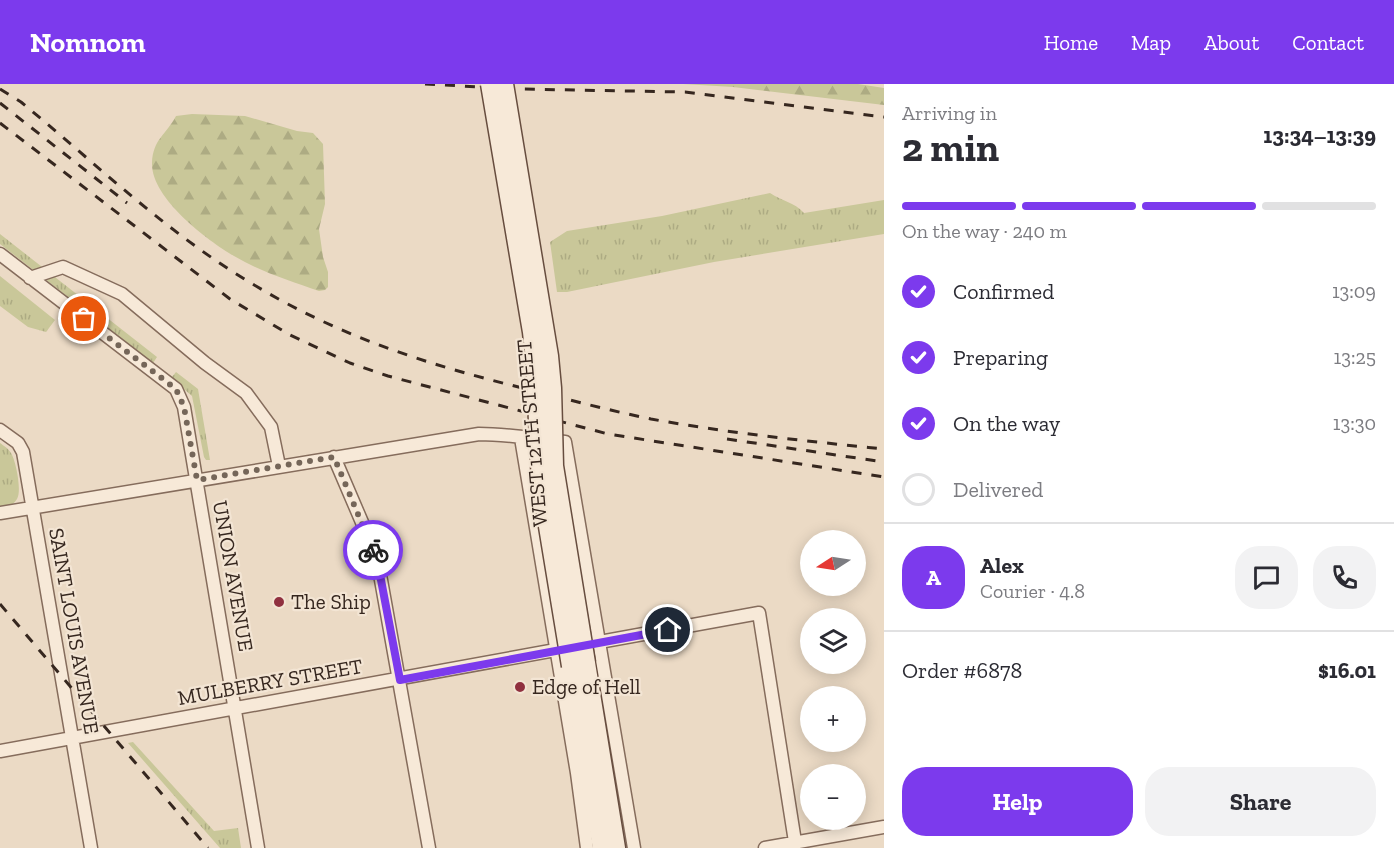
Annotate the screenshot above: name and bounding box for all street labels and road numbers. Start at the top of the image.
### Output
street label: WEST 12TH STREET [511,338,552,528]
street label: UNION AVENUE [208,498,259,653]
street label: SAINT LOUIS AVENUE [44,526,105,736]
street label: MULBERRY STREET [175,653,364,710]

